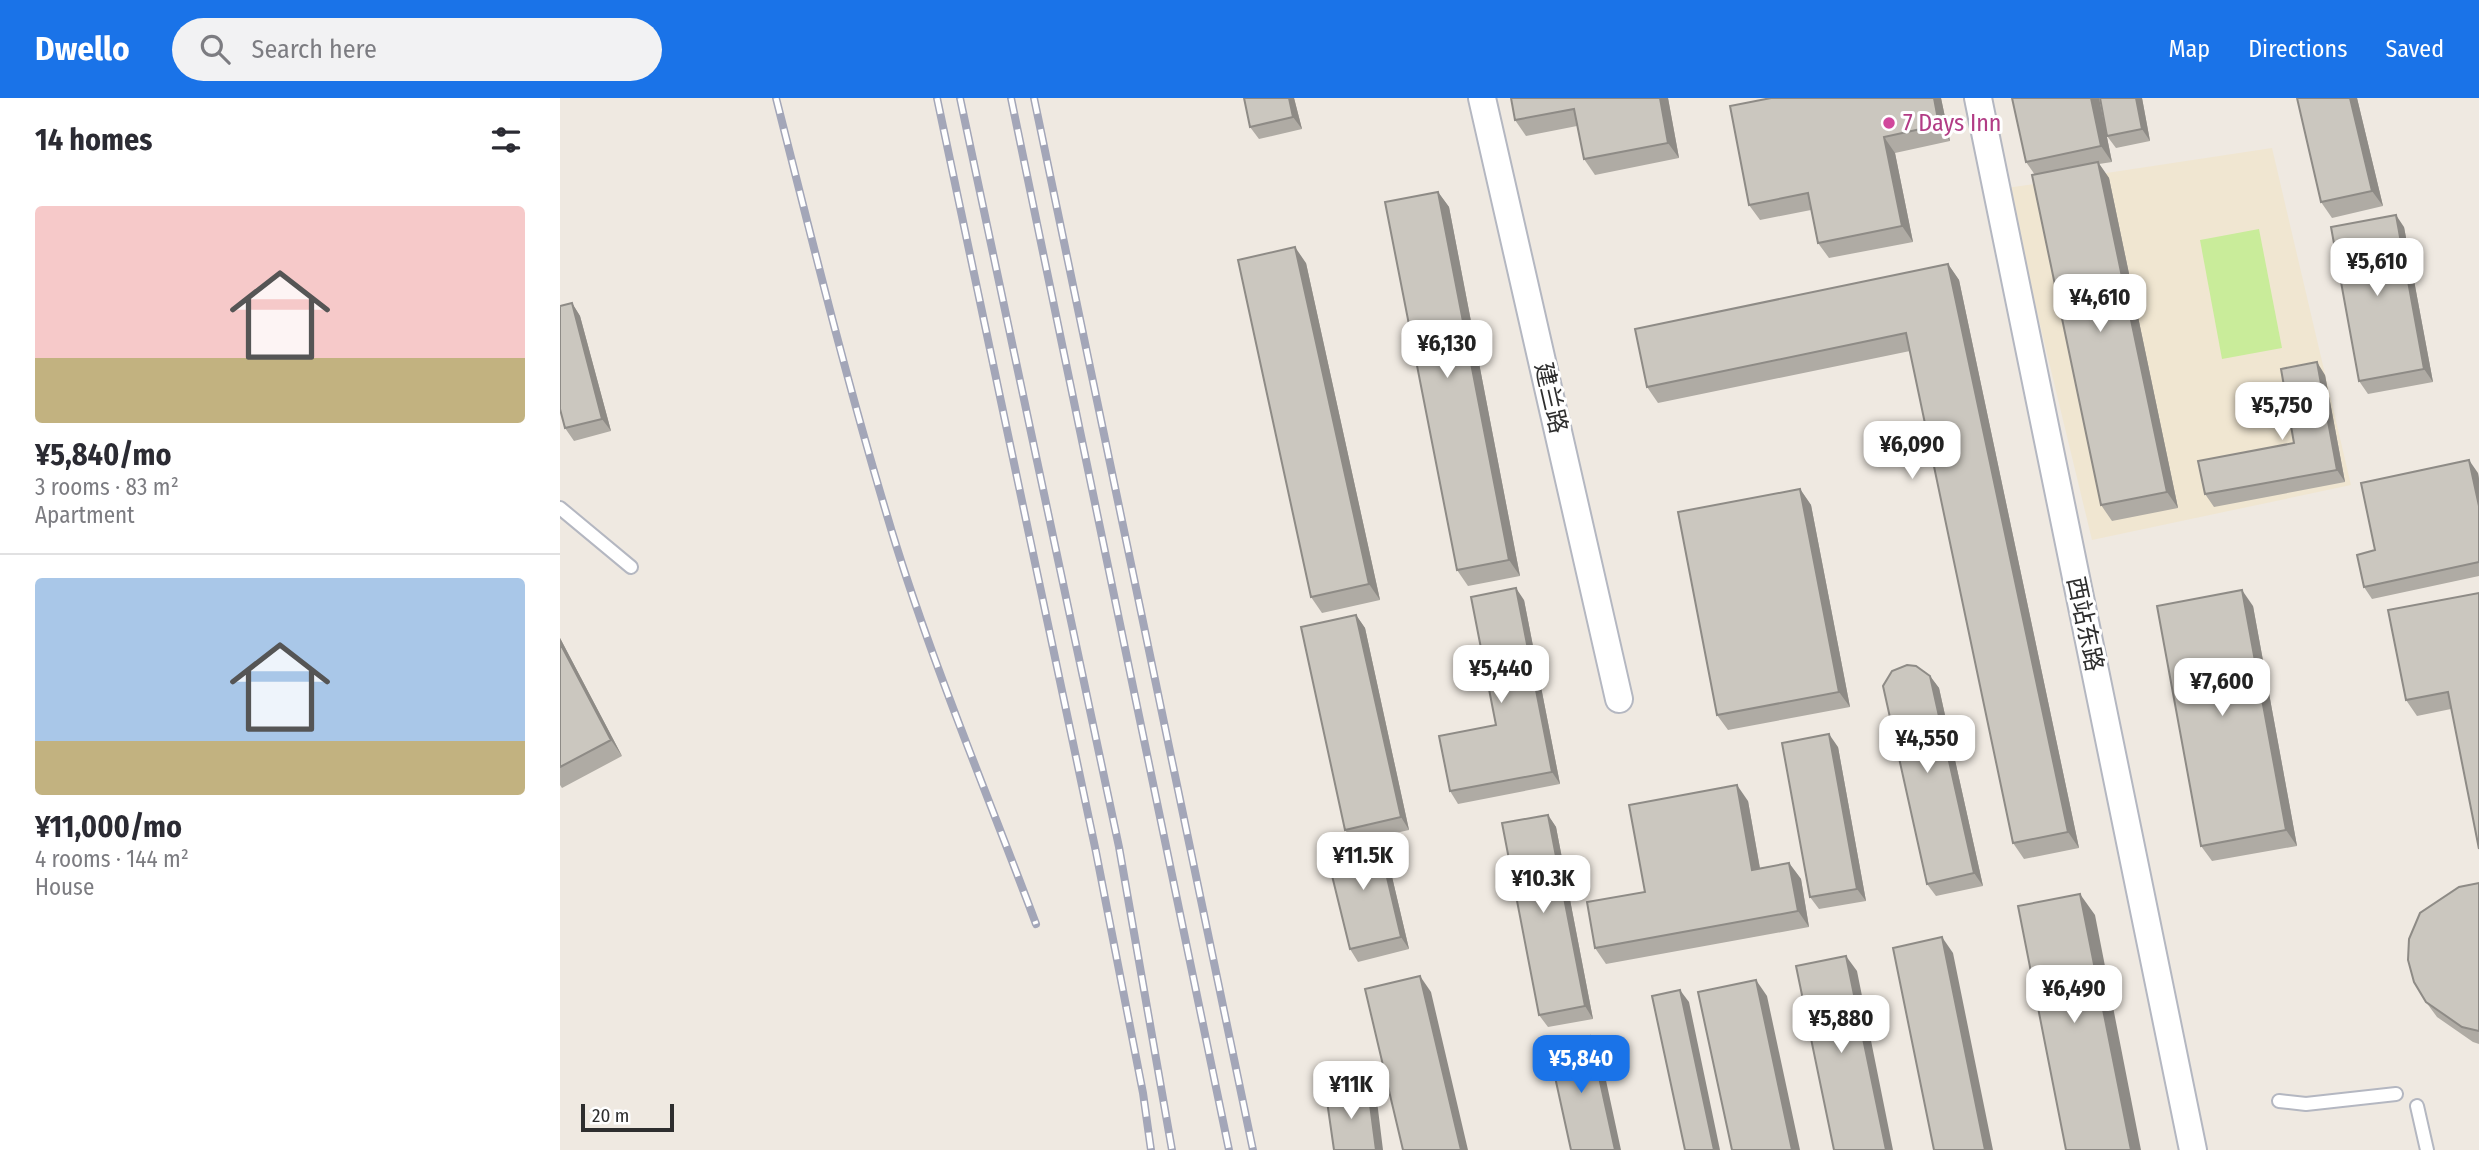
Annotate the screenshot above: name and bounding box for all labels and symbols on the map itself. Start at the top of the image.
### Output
place label: 7 Days Inn [1903,109,2001,137]
marker: 7 Days Inn [1881,115,1897,131]
pin: ¥5,610 [2320,238,2434,298]
pin: ¥4,610 [2043,274,2157,334]
pin: ¥6,130 [1390,320,1504,380]
street label: 建兰路 [1529,360,1573,436]
pin: ¥5,750 [2225,382,2339,442]
pin: ¥6,090 [1855,422,1969,481]
street label: 西站东路 [2061,574,2109,674]
pin: ¥5,440 [1444,646,1558,705]
pin: ¥7,600 [2165,658,2279,718]
pin: ¥4,550 [1870,716,1984,775]
pin: ¥11.5K [1306,832,1420,892]
pin: ¥10.3K [1486,856,1600,915]
pin: ¥6,490 [2017,965,2131,1025]
pin: ¥5,880 [1784,996,1898,1055]
pin: ¥5,840 [1524,1035,1638,1095]
pin: ¥11K [1310,1062,1392,1121]
scale bar [581,1101,674,1133]

